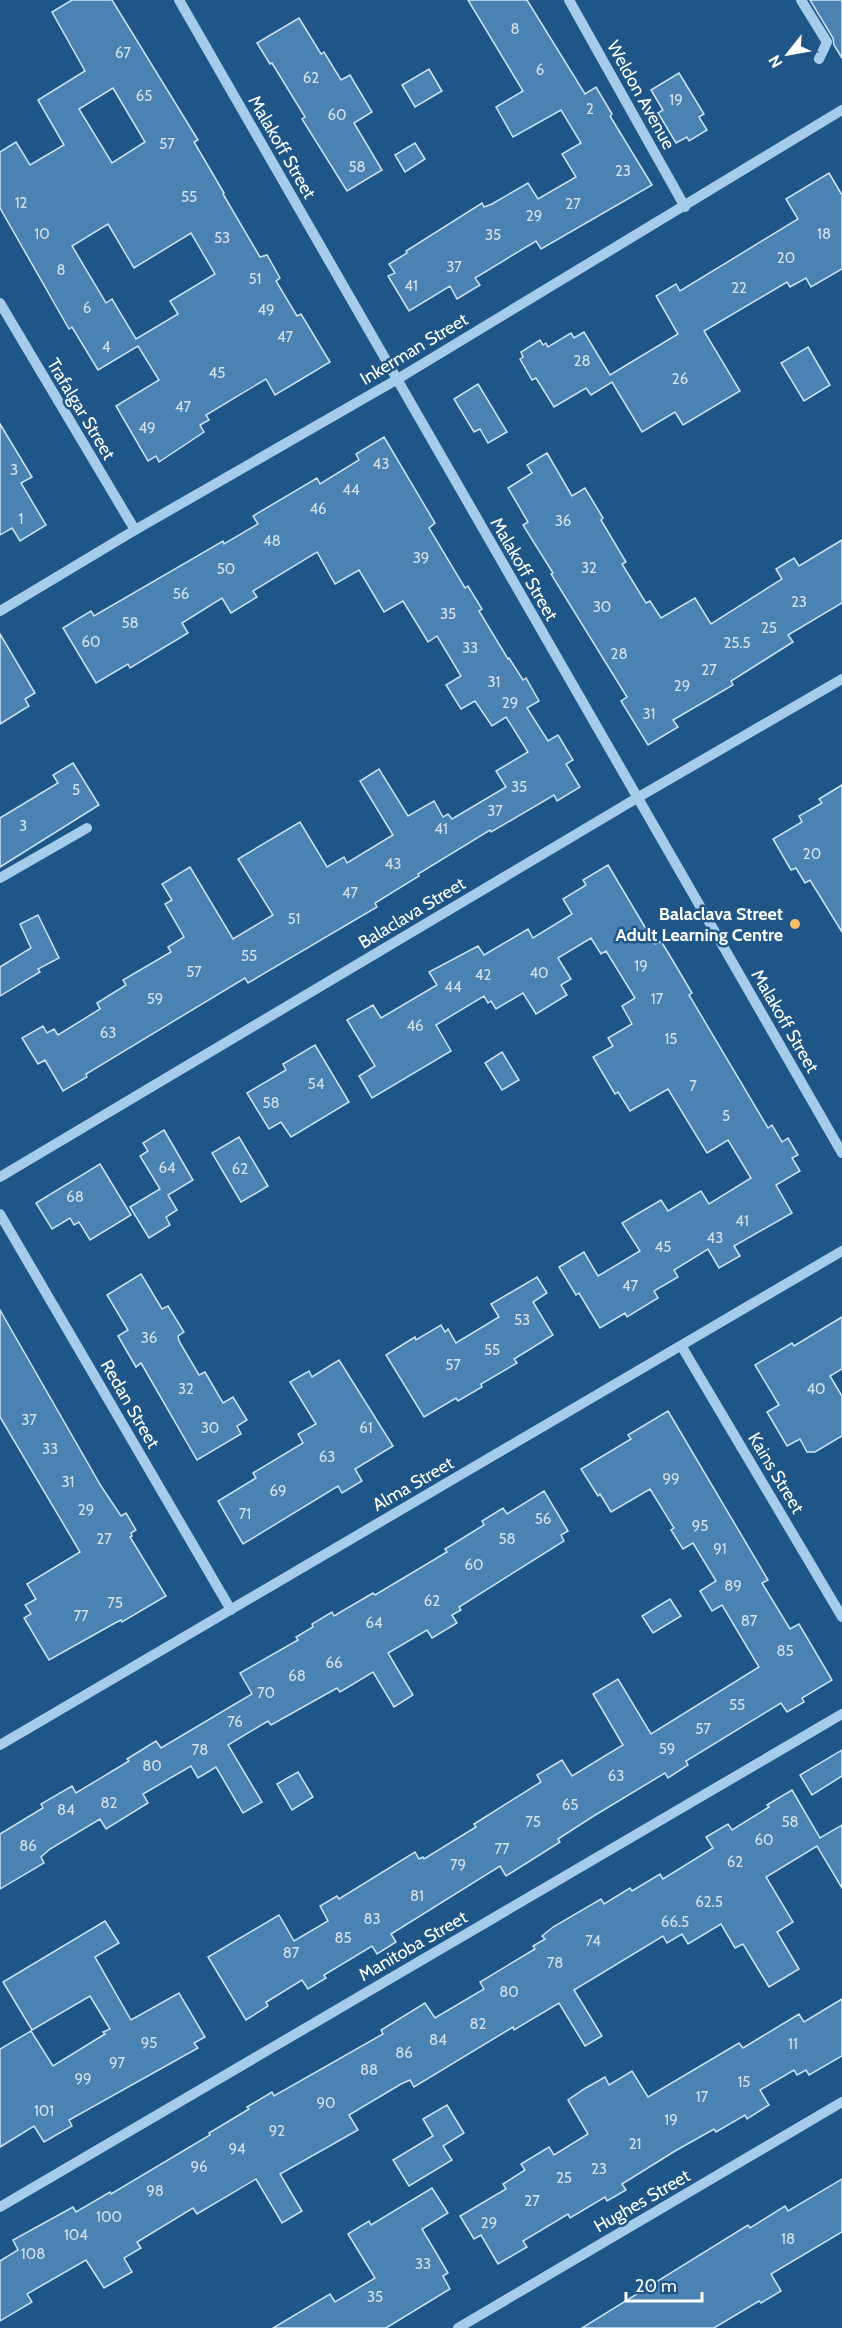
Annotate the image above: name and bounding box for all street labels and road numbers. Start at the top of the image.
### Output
street label: Weldon Avenue [602,37,680,153]
street label: Malakoff Street [244,91,320,203]
street label: Inkerman Street [356,308,472,390]
street label: Trafalgar Street [42,354,120,464]
street label: Malakoff Street [486,513,562,625]
street label: Balaclava Street [355,872,469,954]
street label: Malakoff Street [747,965,823,1077]
street label: Redan Street [96,1356,164,1452]
street label: Kains Street [743,1429,809,1517]
street label: Alma Street [369,1452,457,1516]
street label: Manitoba Street [355,1906,471,1986]
street label: Hughes Street [590,2165,694,2237]

